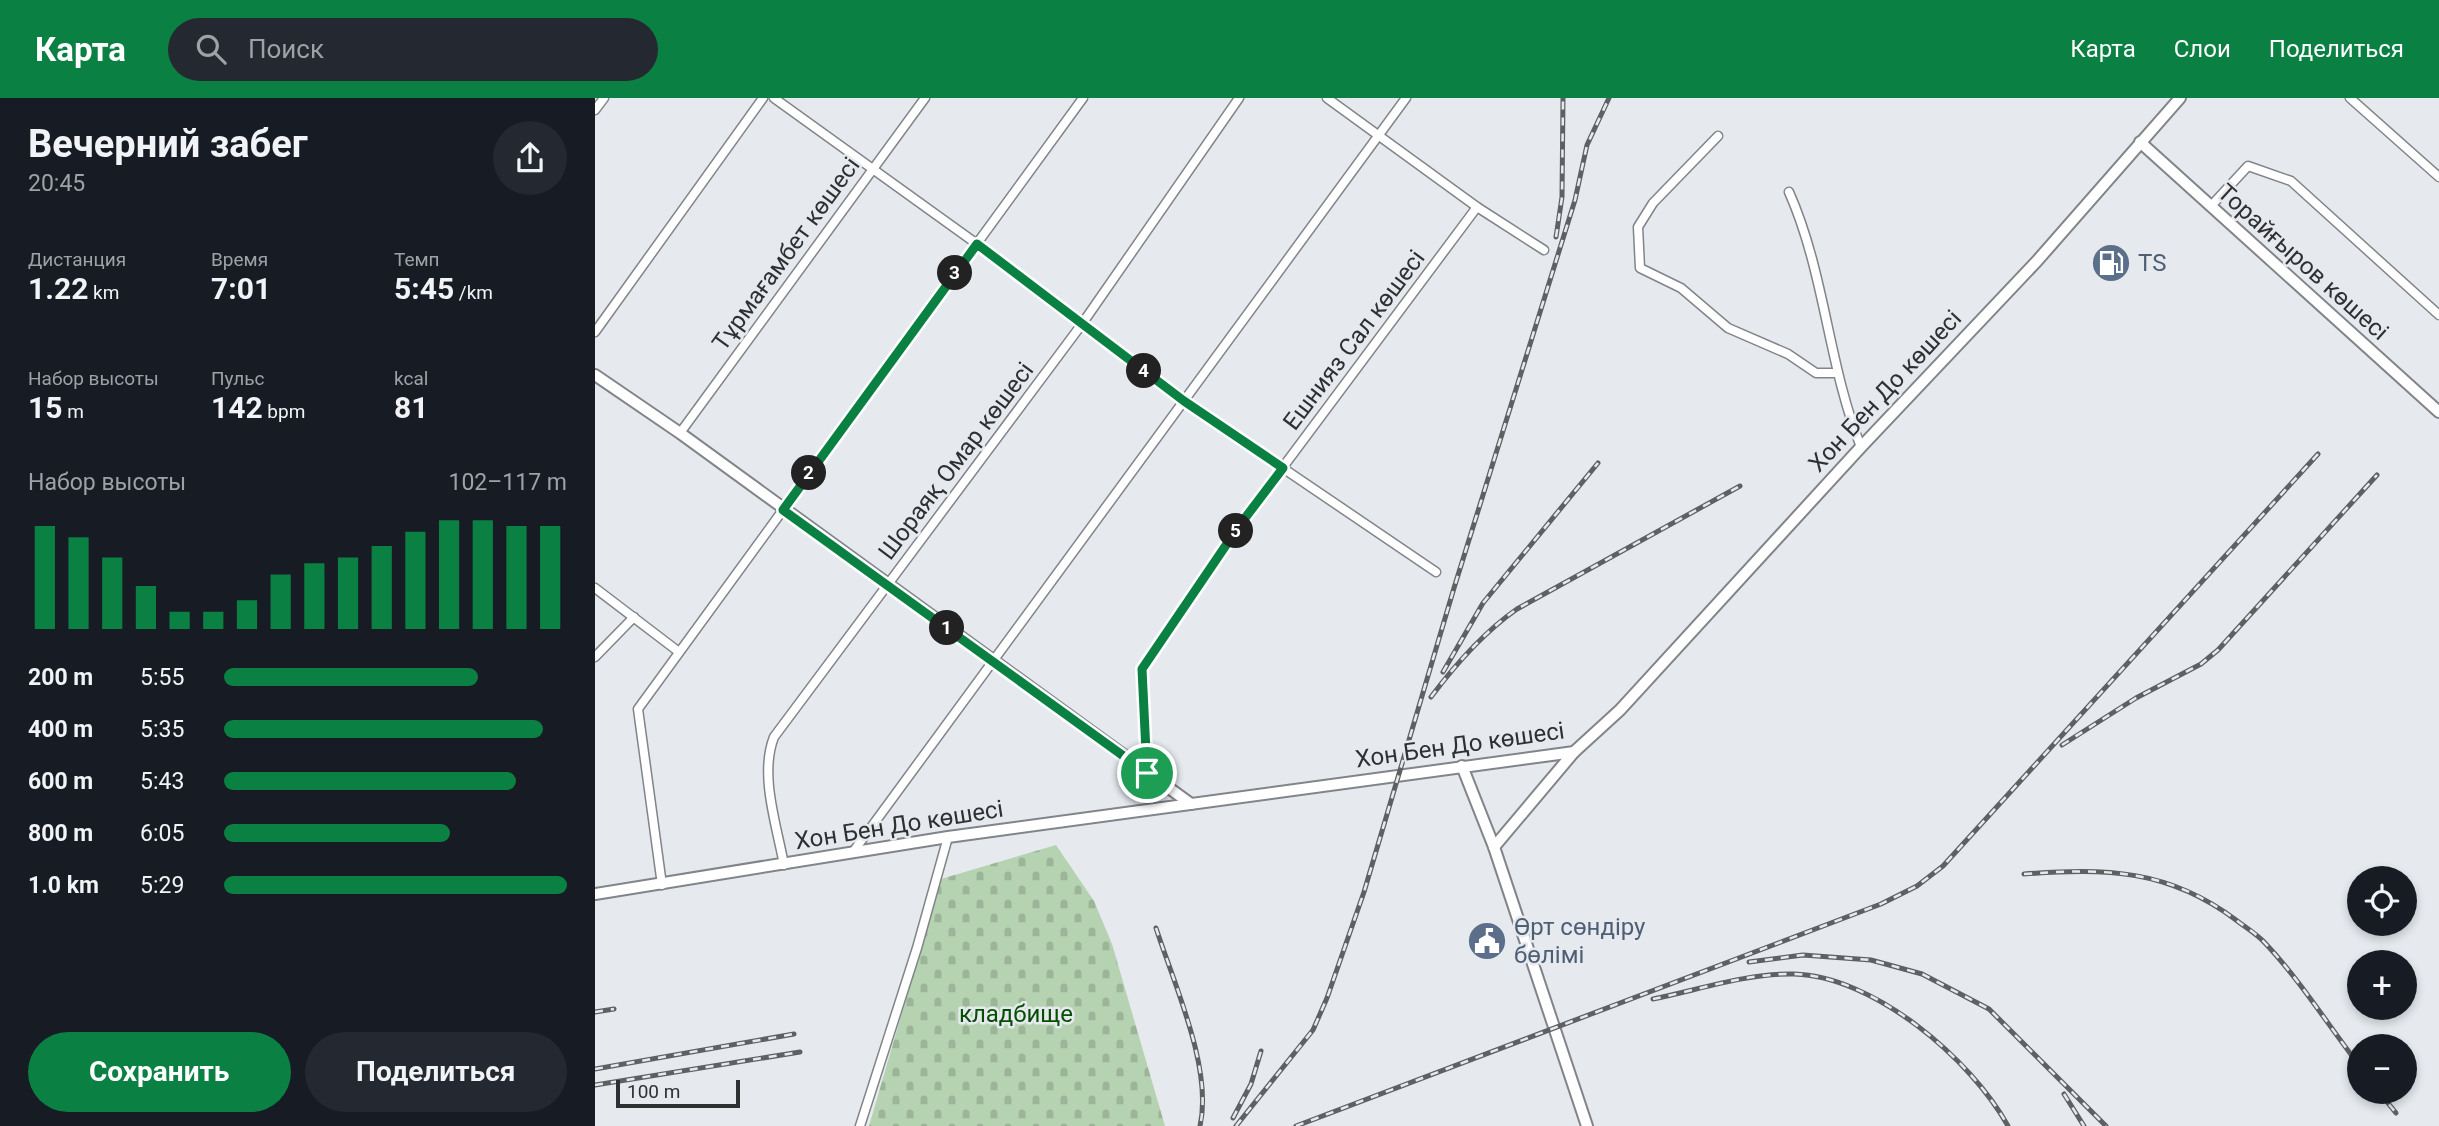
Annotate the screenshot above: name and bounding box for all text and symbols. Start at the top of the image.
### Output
search box [168,18,658,81]
text: Карта [35,30,126,69]
icon: search [192,30,230,68]
text: Поиск [248,34,324,64]
text: Карта [2070,35,2136,63]
text: Слои [2174,35,2231,63]
text: Поделиться [2269,35,2404,63]
button: share [493,121,567,195]
text: Вечерний забег [28,122,308,166]
street label: Тұрмағамбет көшесі [706,152,866,356]
text: 20:45 [28,170,85,197]
street label: Торайғыров көшесі [2212,178,2394,346]
fuel station icon: TS [2090,242,2132,284]
street label: Ешнияз Сал көшесі [1277,245,1431,435]
text: Дистанция [28,248,126,271]
text: Время [211,248,268,271]
text: Темп [394,248,440,271]
place label: TS [2138,249,2166,277]
pin: 3 [937,256,973,290]
text: 3 [949,261,960,284]
text: 1.22 [28,271,88,306]
text: 7:01 [211,271,271,306]
text: 5:45 [394,271,454,306]
text: km [88,281,119,304]
text: /km [454,281,493,304]
street label: Хон Бен До көшесі [1803,304,1967,478]
pin: 4 [1127,354,1161,388]
street label: Шораяқ Омар көшесі [873,357,1039,565]
text: 4 [1138,359,1149,382]
text: Набор высоты [28,367,159,390]
text: Пульс [211,367,264,390]
text: kcal [394,367,428,390]
text: 15 [28,390,62,425]
text: 142 [211,390,263,425]
text: 81 [394,390,428,425]
text: m [62,400,84,423]
text: bpm [263,400,305,423]
pin: 2 [791,456,827,490]
text: 2 [803,461,814,484]
text: Набор высоты [28,469,186,496]
text: 102–117 m [448,469,567,496]
pin: 5 [1219,514,1253,548]
text: 5 [1230,519,1241,542]
pin: 1 [929,610,965,646]
text: 1 [941,616,952,639]
text: 200 m [28,664,93,691]
text: 5:55 [140,664,184,691]
text: 400 m [28,716,93,743]
text: 5:35 [140,716,184,743]
street label: Хон Бен До көшесі [1354,716,1566,774]
pin [1117,743,1177,803]
icon: arrive [1128,754,1166,792]
text: 600 m [28,768,93,795]
text: 5:43 [140,768,184,795]
street label: Хон Бен До көшесі [793,795,1005,855]
text: 800 m [28,820,93,847]
text: 6:05 [140,820,184,847]
map controls [2347,866,2417,1104]
button: locate [2347,866,2417,936]
text: 1.0 km [28,872,99,899]
text: 5:29 [140,872,184,899]
place label: Өрт сөндіру бөлімі [1514,913,1646,969]
public building icon: Өрт сөндіру бөлімі [1466,920,1508,962]
button: + [2347,950,2417,1020]
park label: кладбище [959,1000,1073,1028]
button: Сохранить [28,1032,291,1112]
button: Поделиться [305,1032,567,1112]
button: − [2347,1034,2417,1104]
scale bar [616,1077,740,1109]
text: 100 m [627,1080,680,1103]

